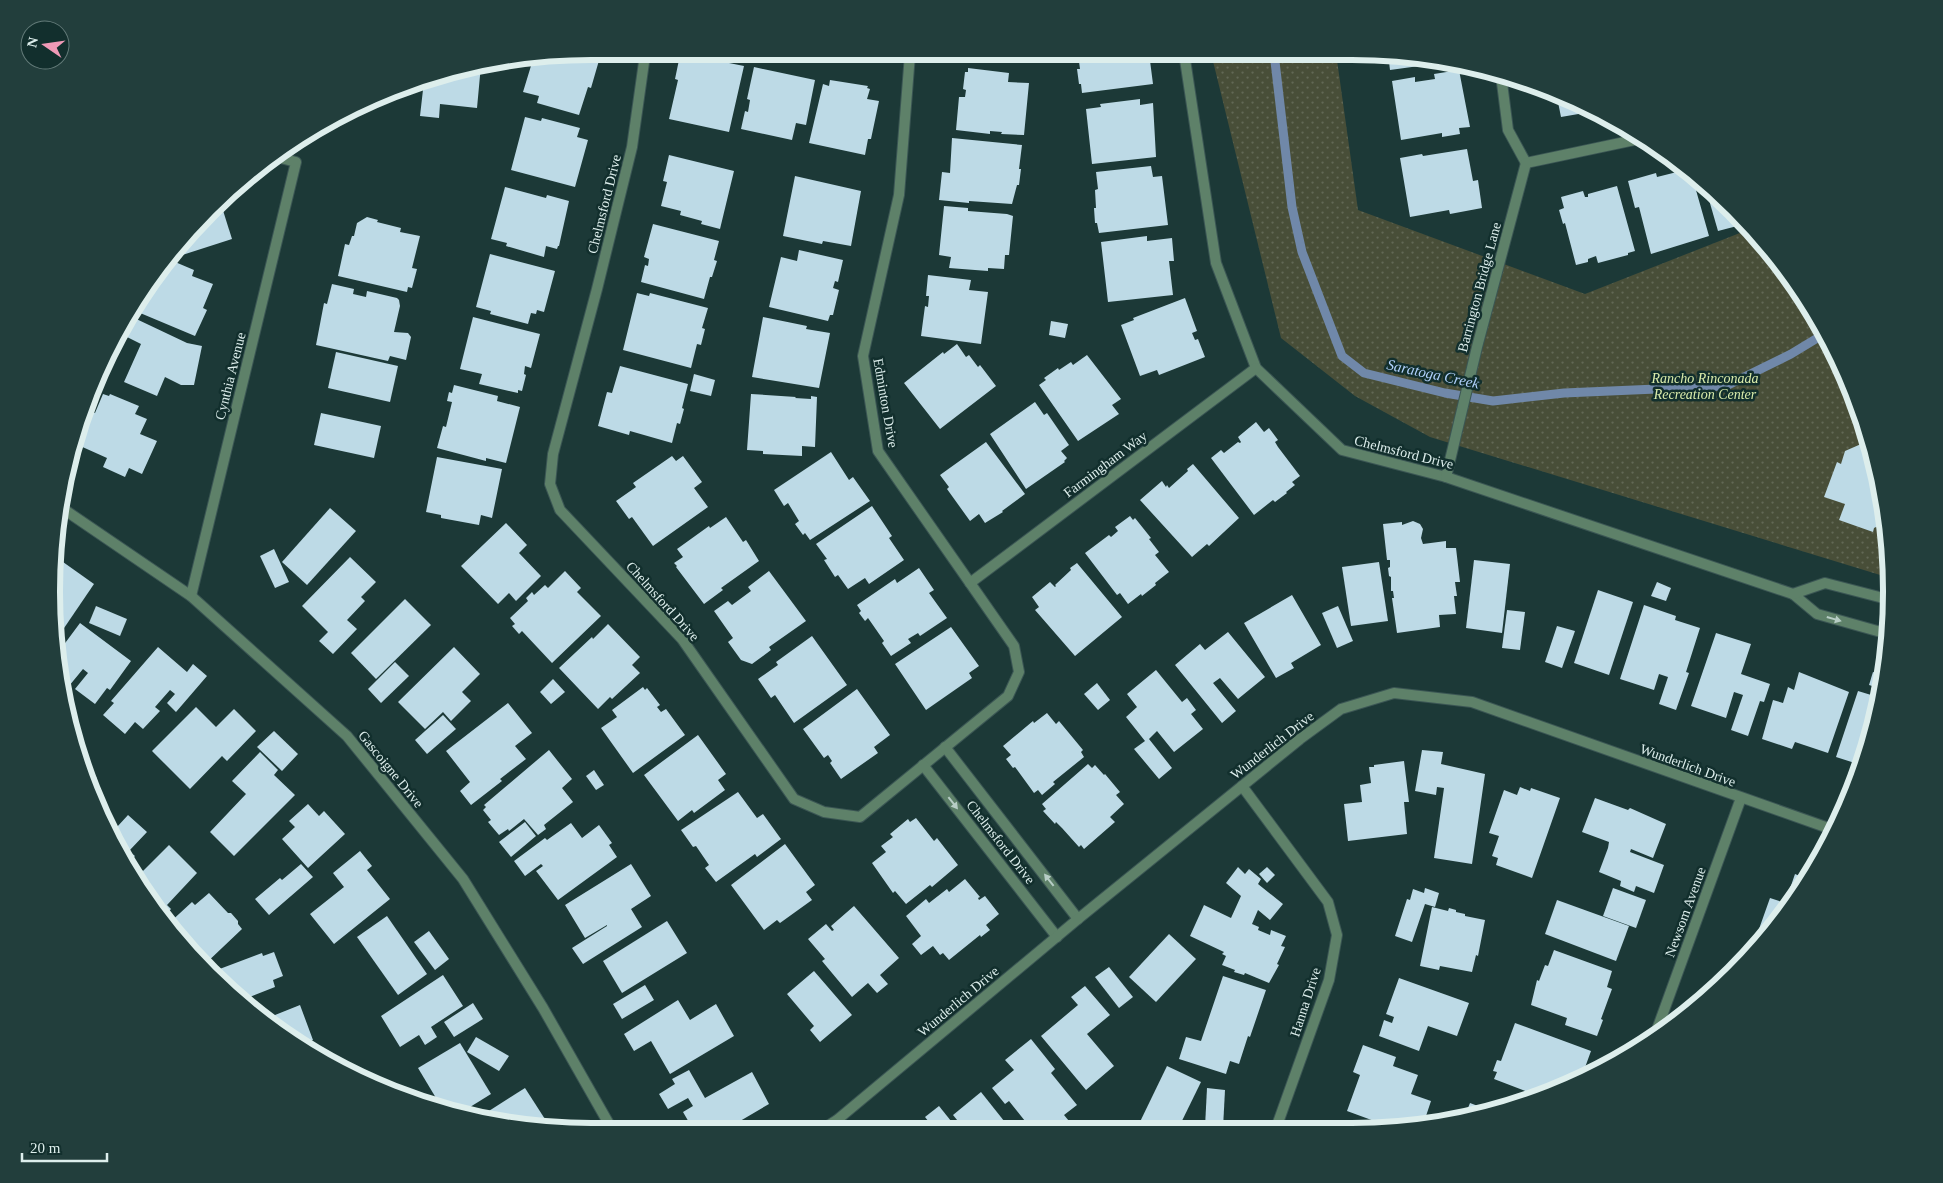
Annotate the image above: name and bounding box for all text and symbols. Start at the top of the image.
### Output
north arrow [20,20,70,70]
text: N [24,36,41,49]
street label: Chelmsford Drive [585,153,624,255]
street label: Barrington Bridge Lane [1455,221,1504,354]
street label: Cynthia Avenue [212,331,249,421]
water label: Saratoga Creek [1385,356,1481,392]
street label: Edminton Drive [870,357,901,449]
park label: Rancho Rinconada Recreation Center [1651,371,1758,402]
street label: Farmingham Way [1061,428,1150,501]
street label: Chelmsford Drive [1353,433,1455,472]
street label: Chelmsford Drive [623,559,702,644]
one-way arrow [1827,615,1842,623]
street label: Wunderlich Drive [1228,708,1317,782]
street label: Gascoigne Drive [355,728,426,811]
street label: Wunderlich Drive [1638,741,1738,790]
one-way arrow [948,796,958,810]
street label: Chelmsford Drive [963,798,1038,887]
street label: Newsom Avenue [1662,865,1709,959]
one-way arrow [1043,874,1054,887]
street label: Wunderlich Drive [915,963,1002,1040]
street label: Hanna Drive [1287,966,1324,1039]
scale bar [22,1130,108,1162]
text: 20 m [30,1140,61,1156]

